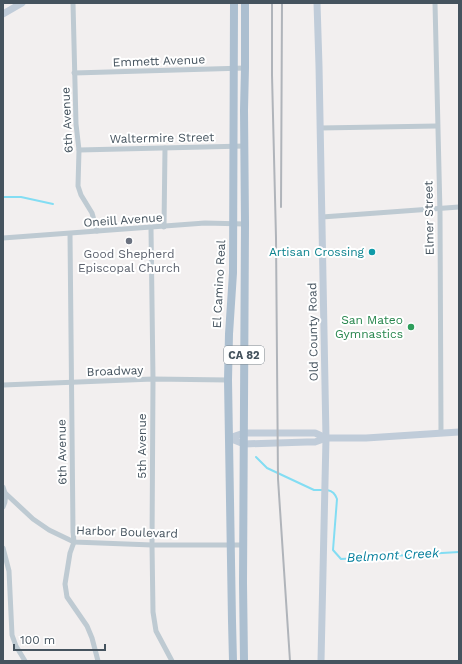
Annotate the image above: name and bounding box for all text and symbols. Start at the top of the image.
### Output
street label: Emmett Avenue [112,52,206,70]
street label: 6th Avenue [58,87,76,153]
street label: Waltermire Street [110,130,214,146]
street label: Elmer Street [421,181,437,255]
street label: Oneill Avenue [83,210,163,230]
marker: Good Shepherd Episcopal Church [124,236,134,246]
street label: El Camino Real [210,239,228,329]
place label: Artisan Crossing [269,245,365,259]
place label: Good Shepherd Episcopal Church [78,247,180,275]
marker: Artisan Crossing [367,247,377,257]
street label: Old County Road [305,283,321,381]
place label: San Mateo Gymnastics [335,313,403,341]
marker: San Mateo Gymnastics [406,322,416,332]
road number: CA 82 [224,346,264,364]
street label: Broadway [86,363,144,379]
street label: 5th Avenue [135,413,149,479]
street label: 6th Avenue [54,419,70,485]
street label: Harbor Boulevard [76,523,178,541]
water label: Belmont Creek [346,545,440,565]
scale bar [14,626,105,652]
text: 100 m [20,633,55,647]

